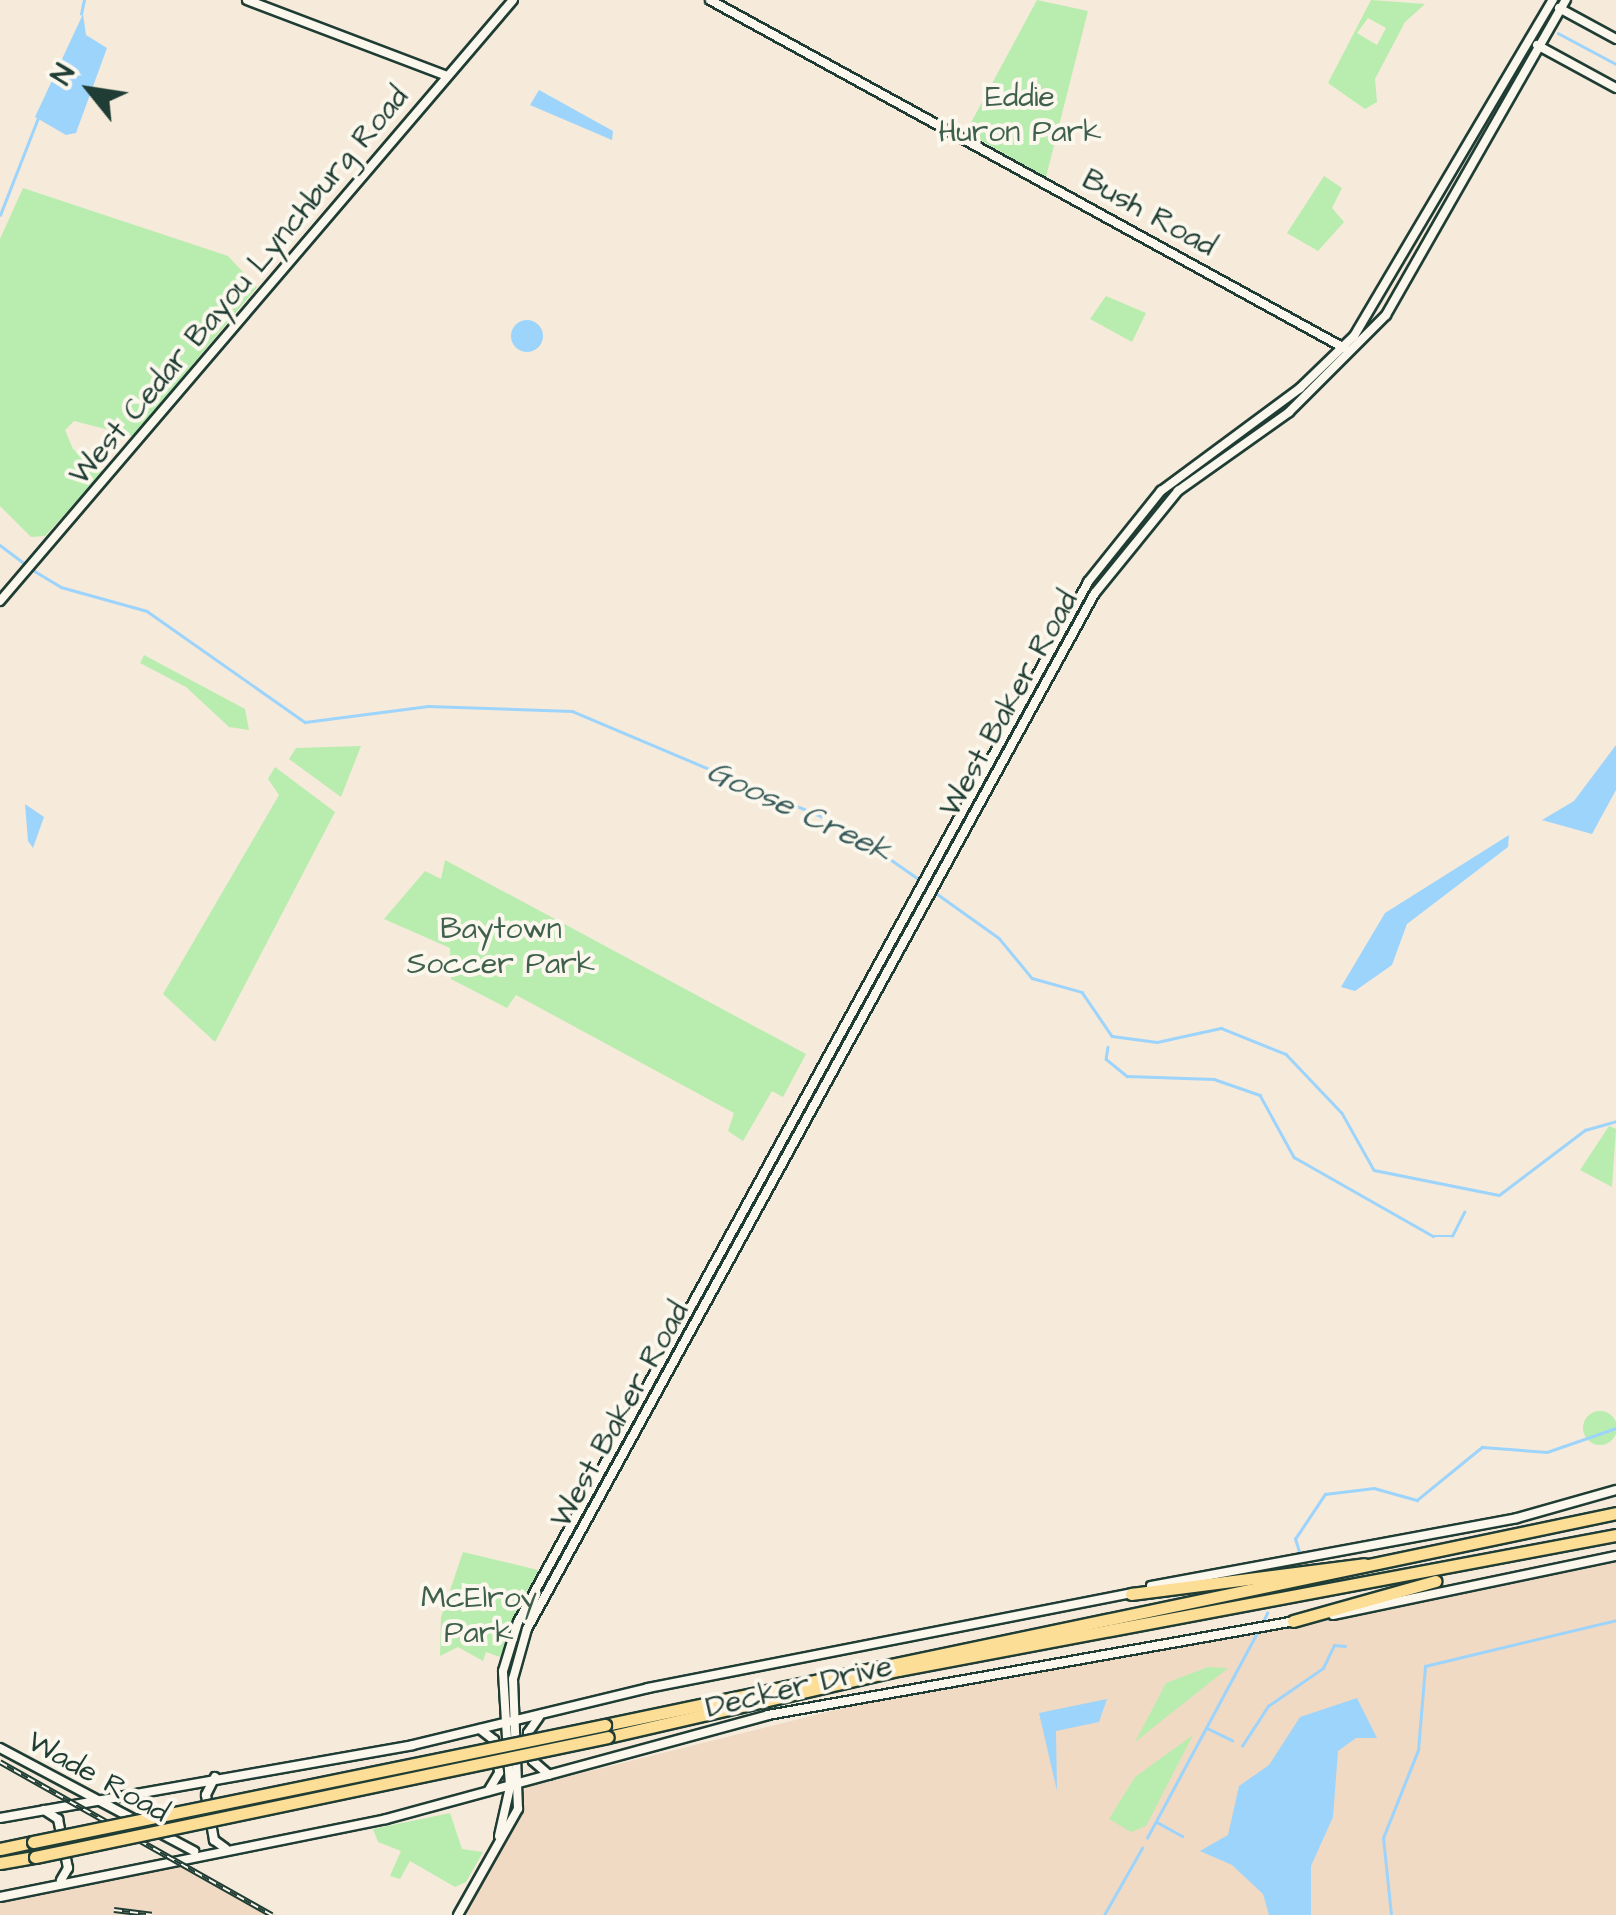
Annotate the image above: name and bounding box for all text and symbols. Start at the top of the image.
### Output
north arrow [40,40,140,140]
text: N [42,57,85,92]
park label: Eddie Huron Park [938,79,1102,150]
street label: West Cedar Bayou Lynchburg Road [62,80,416,492]
street label: Bush Road [1076,162,1222,264]
street label: West Baker Road [932,585,1086,823]
water label: Goose Creek [701,753,897,871]
park label: Baytown Soccer Park [407,911,595,982]
street label: West Baker Road [543,1296,697,1534]
park label: McElroy Park [421,1580,537,1650]
street label: Decker Drive [702,1648,896,1726]
street label: Wade Road [21,1723,175,1831]

